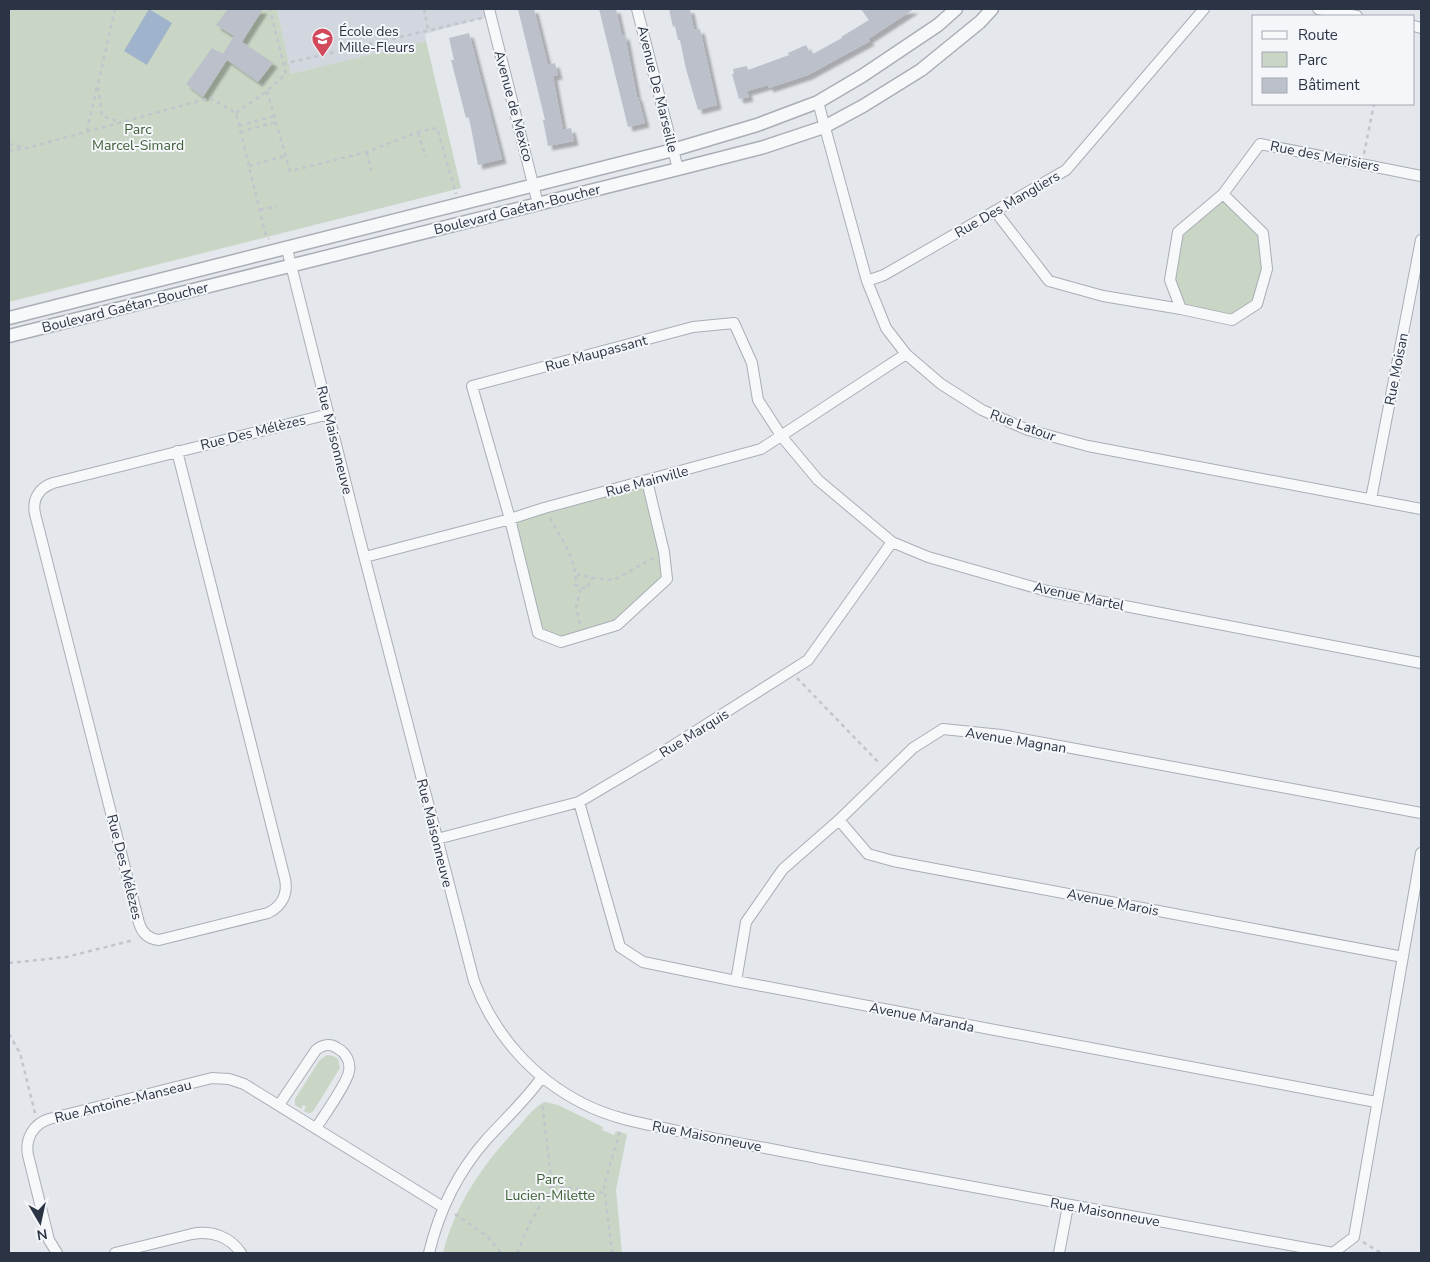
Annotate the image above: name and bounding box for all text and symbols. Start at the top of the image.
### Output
legend [1252,15,1415,105]
place label: École des Mille-Fleurs [339,22,415,57]
street label: Avenue De Marseille [633,24,682,155]
text: Route [1298,25,1338,45]
school or university icon: École des Mille-Fleurs [311,27,335,58]
street label: Avenue de Mexico [490,48,538,164]
text: Parc [1298,50,1327,70]
text: Bâtiment [1298,75,1360,95]
park label: Parc Marcel-Simard [92,120,184,155]
street label: Rue des Merisiers [1269,137,1381,176]
street label: Rue Des Mangliers [951,166,1064,242]
street label: Boulevard Gaétan-Boucher [432,180,602,239]
street label: Boulevard Gaétan-Boucher [40,278,210,337]
street label: Rue Maupassant [543,331,649,376]
street label: Rue Moisan [1380,331,1413,407]
street label: Rue Maisonneuve [312,384,357,496]
street label: Rue Latour [987,405,1058,446]
street label: Rue Des Mélèzes [198,410,308,455]
street label: Rue Mainville [604,461,691,502]
street label: Avenue Martel [1032,578,1127,616]
street label: Rue Marquis [656,704,733,762]
street label: Avenue Magnan [964,723,1068,758]
street label: Rue Maisonneuve [412,777,457,889]
street label: Rue Des Mélèzes [102,812,147,922]
street label: Avenue Marois [1065,884,1161,921]
street label: Avenue Maranda [868,998,976,1037]
street label: Rue Antoine-Manseau [53,1075,194,1128]
street label: Rue Maisonneuve [651,1117,763,1156]
park label: Parc Lucien-Milette [505,1170,595,1205]
street label: Rue Maisonneuve [1049,1193,1161,1232]
north arrow [15,1197,65,1247]
text: N [35,1224,49,1245]

